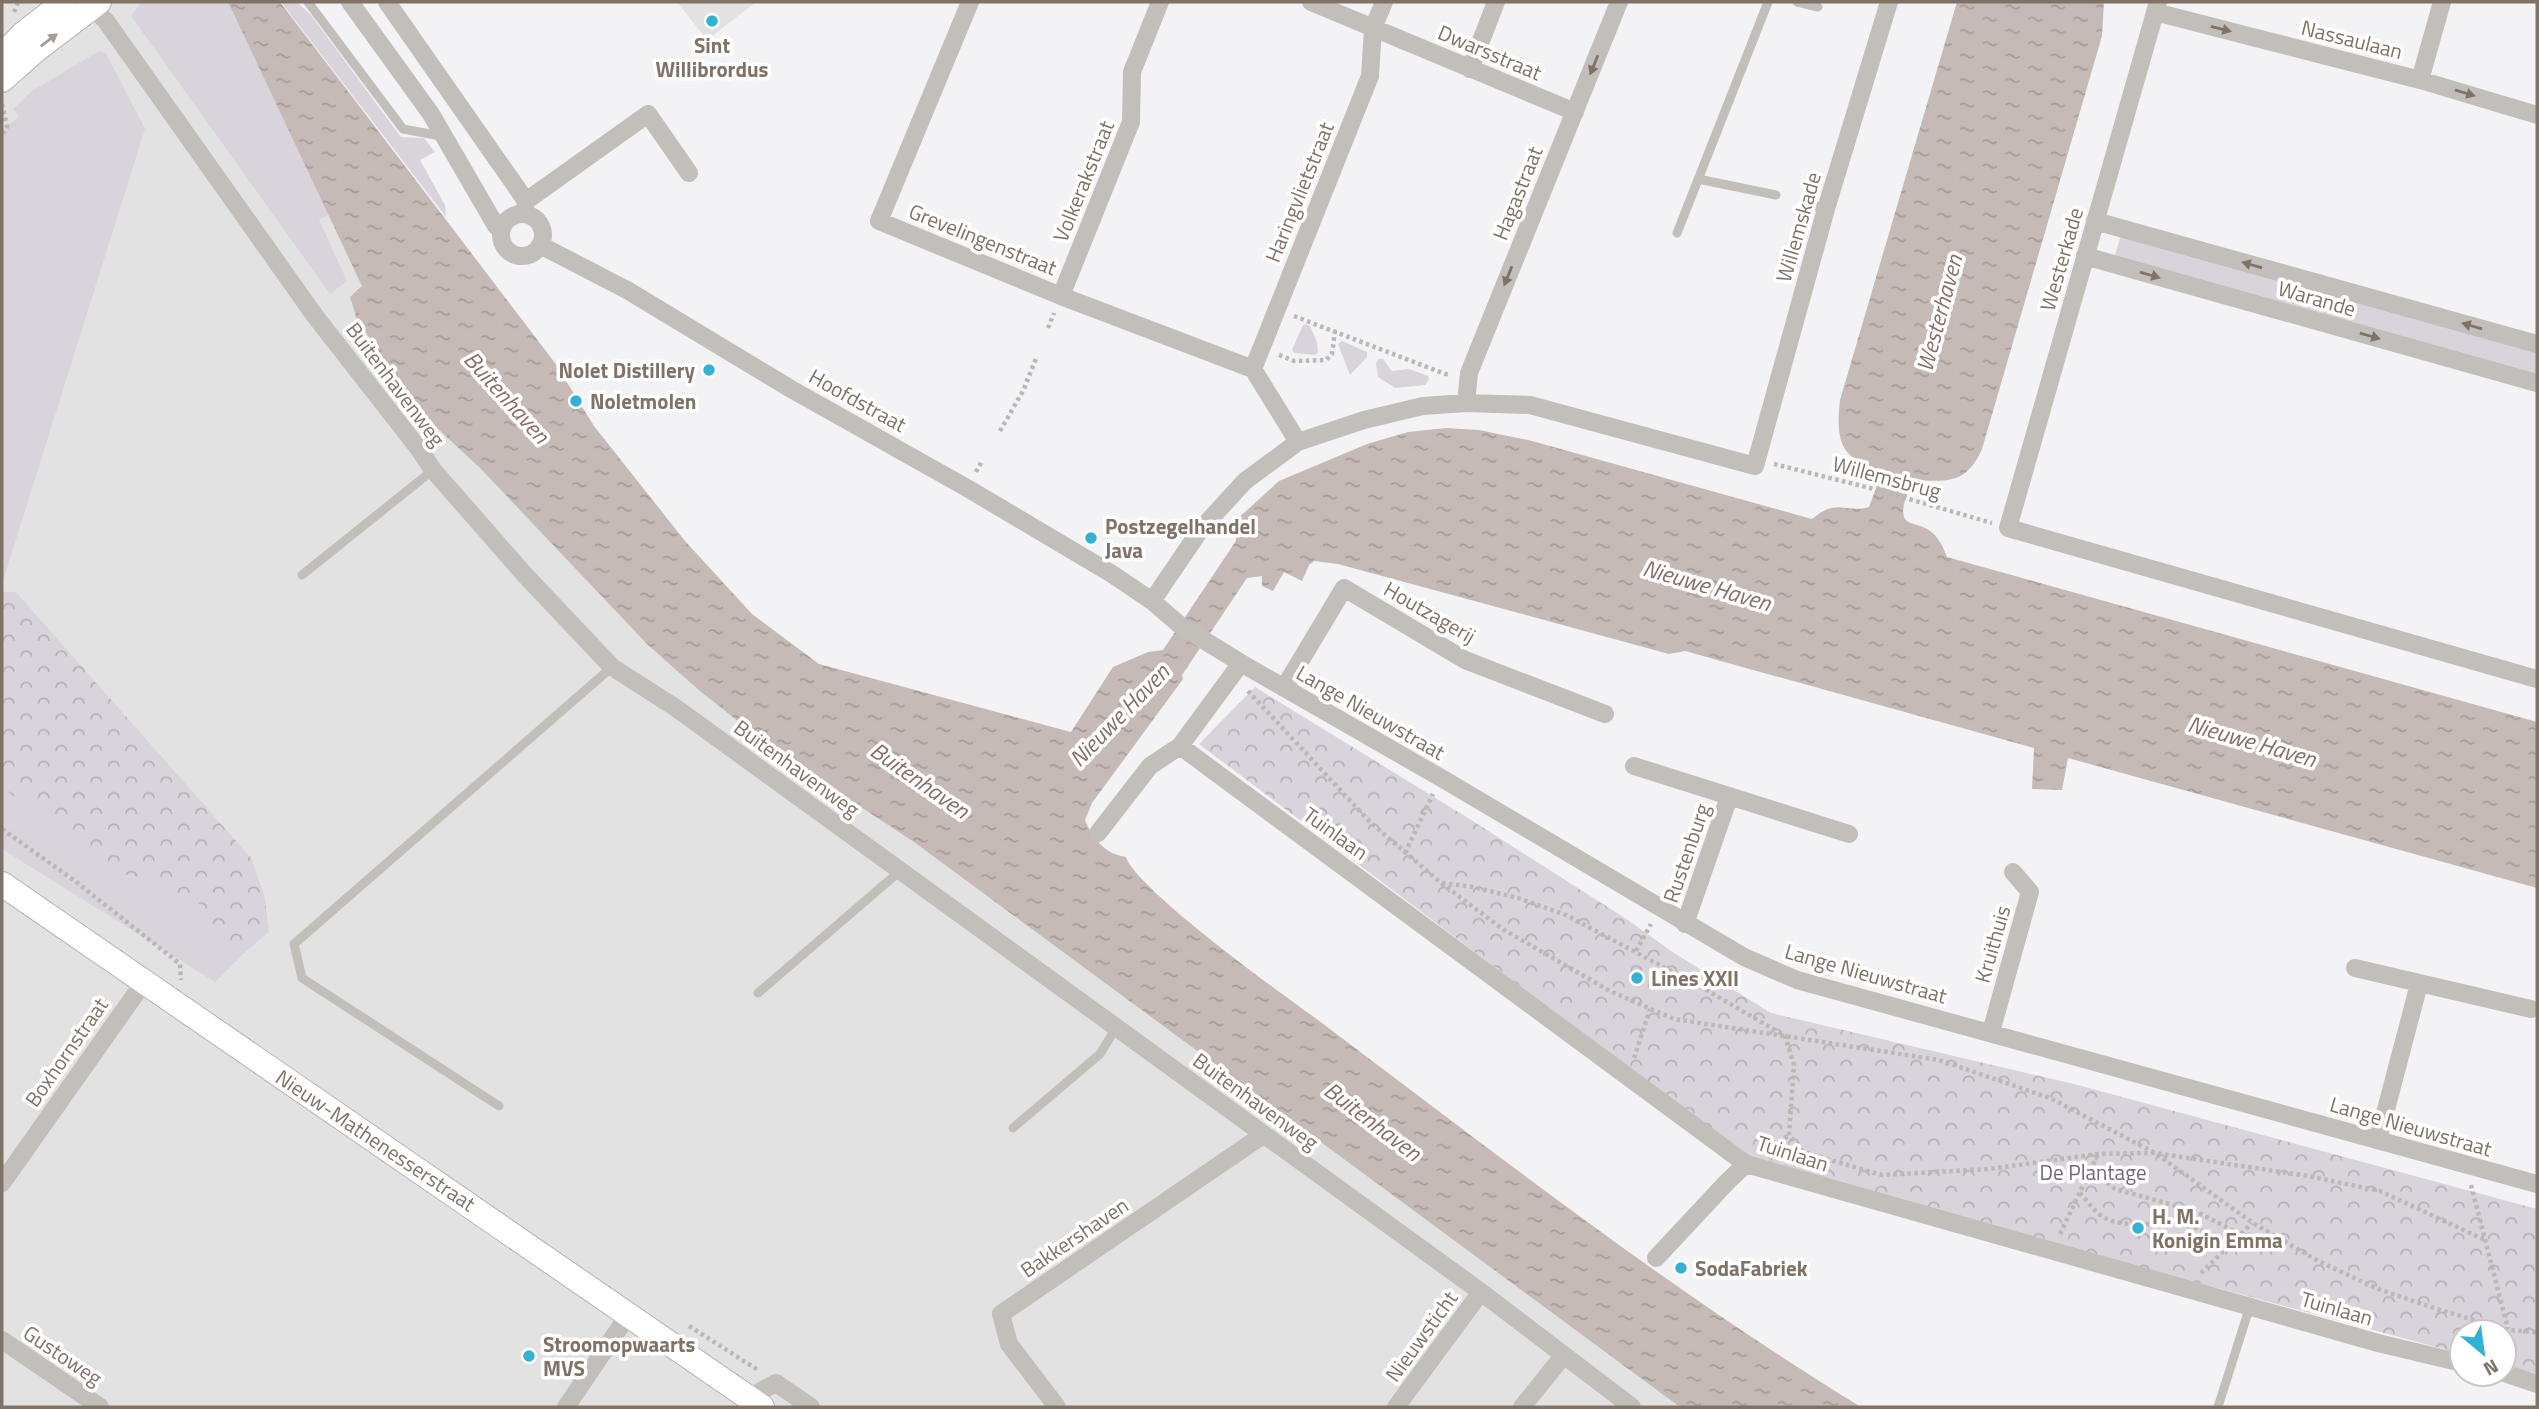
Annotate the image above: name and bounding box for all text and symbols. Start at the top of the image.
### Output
street label: Nassaulaan [2298,11,2406,67]
marker: Sint Willibrordus [704,13,720,29]
street label: Dwarsstraat [1433,16,1547,88]
one-way arrow [2210,24,2232,35]
place label: Sint Willibrordus [656,29,769,85]
one-way arrow [40,32,58,47]
one-way arrow [1588,55,1599,76]
one-way arrow [2454,89,2475,99]
street label: Volkerakstraat [1044,115,1122,247]
street label: Haringvlietstraat [1256,116,1342,267]
street label: Hagastraat [1484,141,1551,245]
street label: Willemskade [1767,168,1829,286]
street label: Grevelingenstraat [904,195,1062,284]
street label: Westerkade [2031,204,2091,314]
water label: Westerhaven [1907,250,1971,375]
one-way arrow [2242,259,2263,269]
one-way arrow [1502,266,1514,286]
one-way arrow [2140,270,2161,280]
street label: Warande [2274,272,2360,324]
street label: Buitenhavenweg [338,315,454,453]
one-way arrow [2461,320,2482,330]
one-way arrow [2359,332,2380,342]
water label: Buitenhaven [456,343,559,451]
place label: Nolet Distillery [559,354,695,386]
street label: Hoofdstraat [803,360,913,440]
marker: Nolet Distillery [701,362,717,378]
place label: Noletmolen [590,385,696,417]
marker: Noletmolen [568,393,584,409]
street label: Willemsbrug [1829,447,1945,507]
place label: Postzegelhandel Java [1105,510,1256,566]
marker: Postzegelhandel Java [1083,530,1099,546]
water label: Nieuwe Haven [1639,550,1776,620]
street label: Houtzagerij [1378,573,1482,651]
water label: Nieuwe Haven [1061,655,1178,774]
street label: Lange Nieuwstraat [1291,656,1452,768]
water label: Nieuwe Haven [2184,706,2321,776]
street label: Buitenhavenweg [727,711,867,825]
water label: Buitenhaven [863,733,977,827]
street label: Tuinlaan [1297,798,1375,868]
street label: Rustenburg [1654,799,1718,907]
street label: Kruithuis [1966,902,2018,986]
street label: Lange Nieuwstraat [1781,935,1951,1012]
place label: Lines XXII [1651,962,1739,994]
marker: Lines XXII [1629,970,1645,986]
street label: Boxhornstraat [16,990,116,1113]
street label: Buitenhavenweg [1186,1044,1326,1158]
street label: Nieuw-Mathenesserstraat [270,1061,483,1219]
water label: Buitenhaven [1317,1073,1430,1170]
street label: Lange Nieuwstraat [2326,1088,2496,1165]
street label: Tuinlaan [1753,1126,1833,1180]
park label: De Plantage [2039,1156,2147,1188]
street label: Bakkershaven [1013,1189,1135,1285]
place label: H. M. Konigin Emma [2152,1200,2283,1256]
marker: H. M. Konigin Emma [2130,1220,2146,1236]
place label: SodaFabriek [1695,1252,1808,1284]
marker: SodaFabriek [1673,1260,1689,1276]
street label: Nieuwsticht [1377,1283,1465,1388]
street label: Tuinlaan [2297,1283,2377,1333]
street label: Gustoweg [17,1317,109,1393]
north arrow [2448,1318,2518,1388]
place label: Stroomopwaarts MVS [543,1328,695,1384]
marker: Stroomopwaarts MVS [521,1348,537,1364]
text: N [2479,1352,2504,1384]

